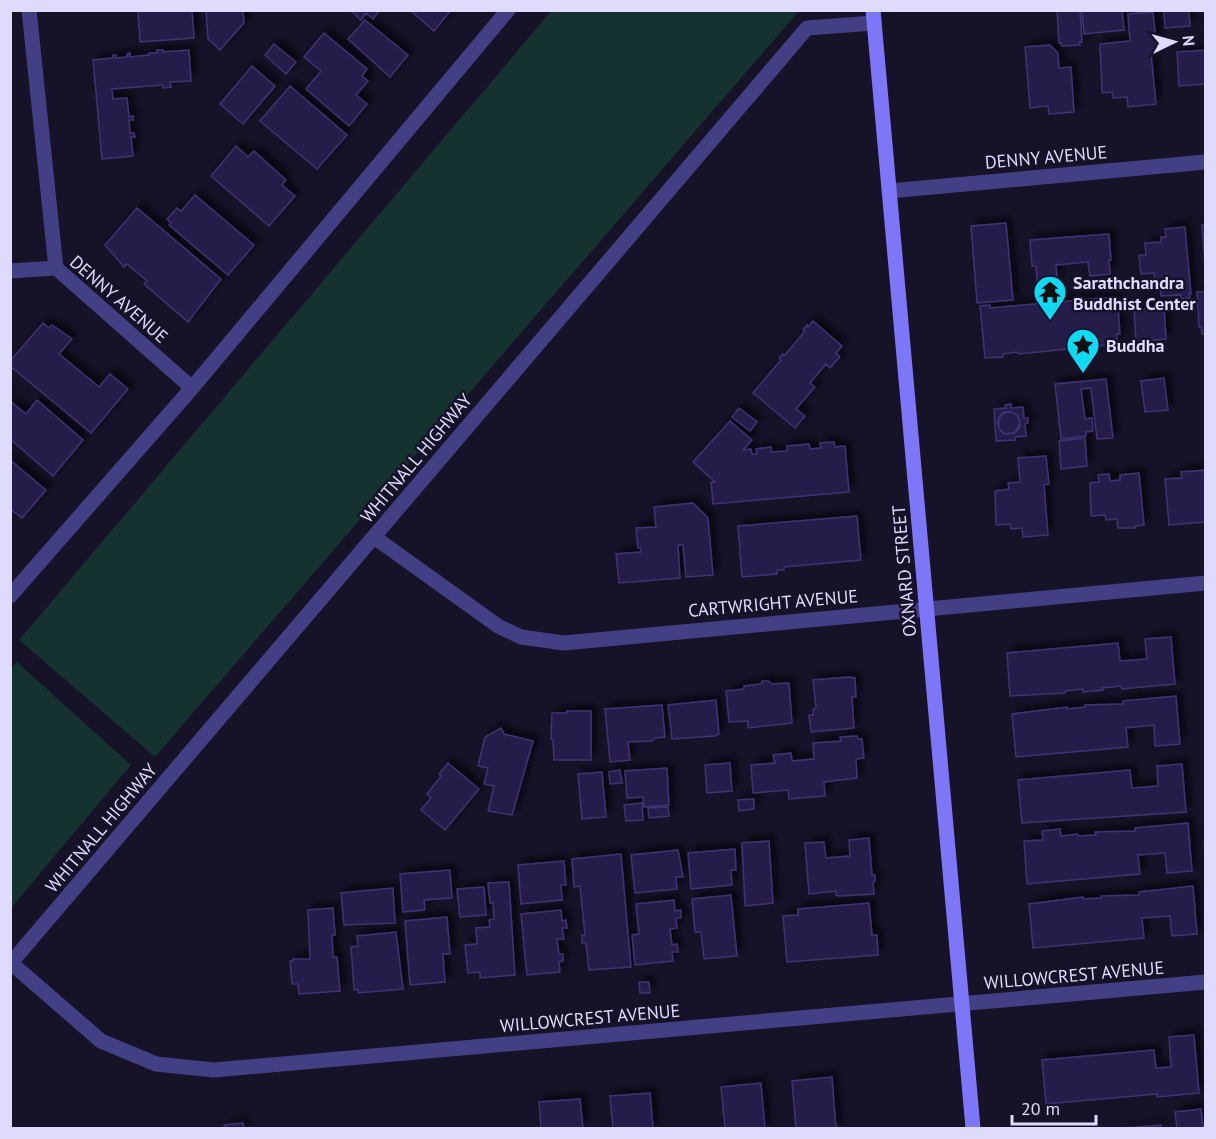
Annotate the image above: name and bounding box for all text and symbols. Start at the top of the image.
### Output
north arrow [1144,12,1204,72]
text: N [1179,35,1199,47]
street label: DENNY AVENUE [984,140,1108,174]
street label: DENNY AVENUE [65,250,173,348]
place label: Sarathchandra Buddhist Center [1073,271,1196,315]
temple icon: Sarathchandra Buddhist Center [1032,274,1068,321]
place icon: Buddha [1065,327,1101,374]
place label: Buddha [1106,334,1165,357]
street label: WHITNALL HIGHWAY [355,389,477,527]
street label: OXNARD STREET [887,504,921,638]
street label: CARTWRIGHT AVENUE [687,584,859,622]
street label: WHITNALL HIGHWAY [40,759,162,897]
street label: WILLOWCREST AVENUE [983,956,1165,994]
street label: WILLOWCREST AVENUE [499,999,681,1037]
scale bar [1012,1088,1096,1126]
text: 20 m [1021,1097,1060,1120]

